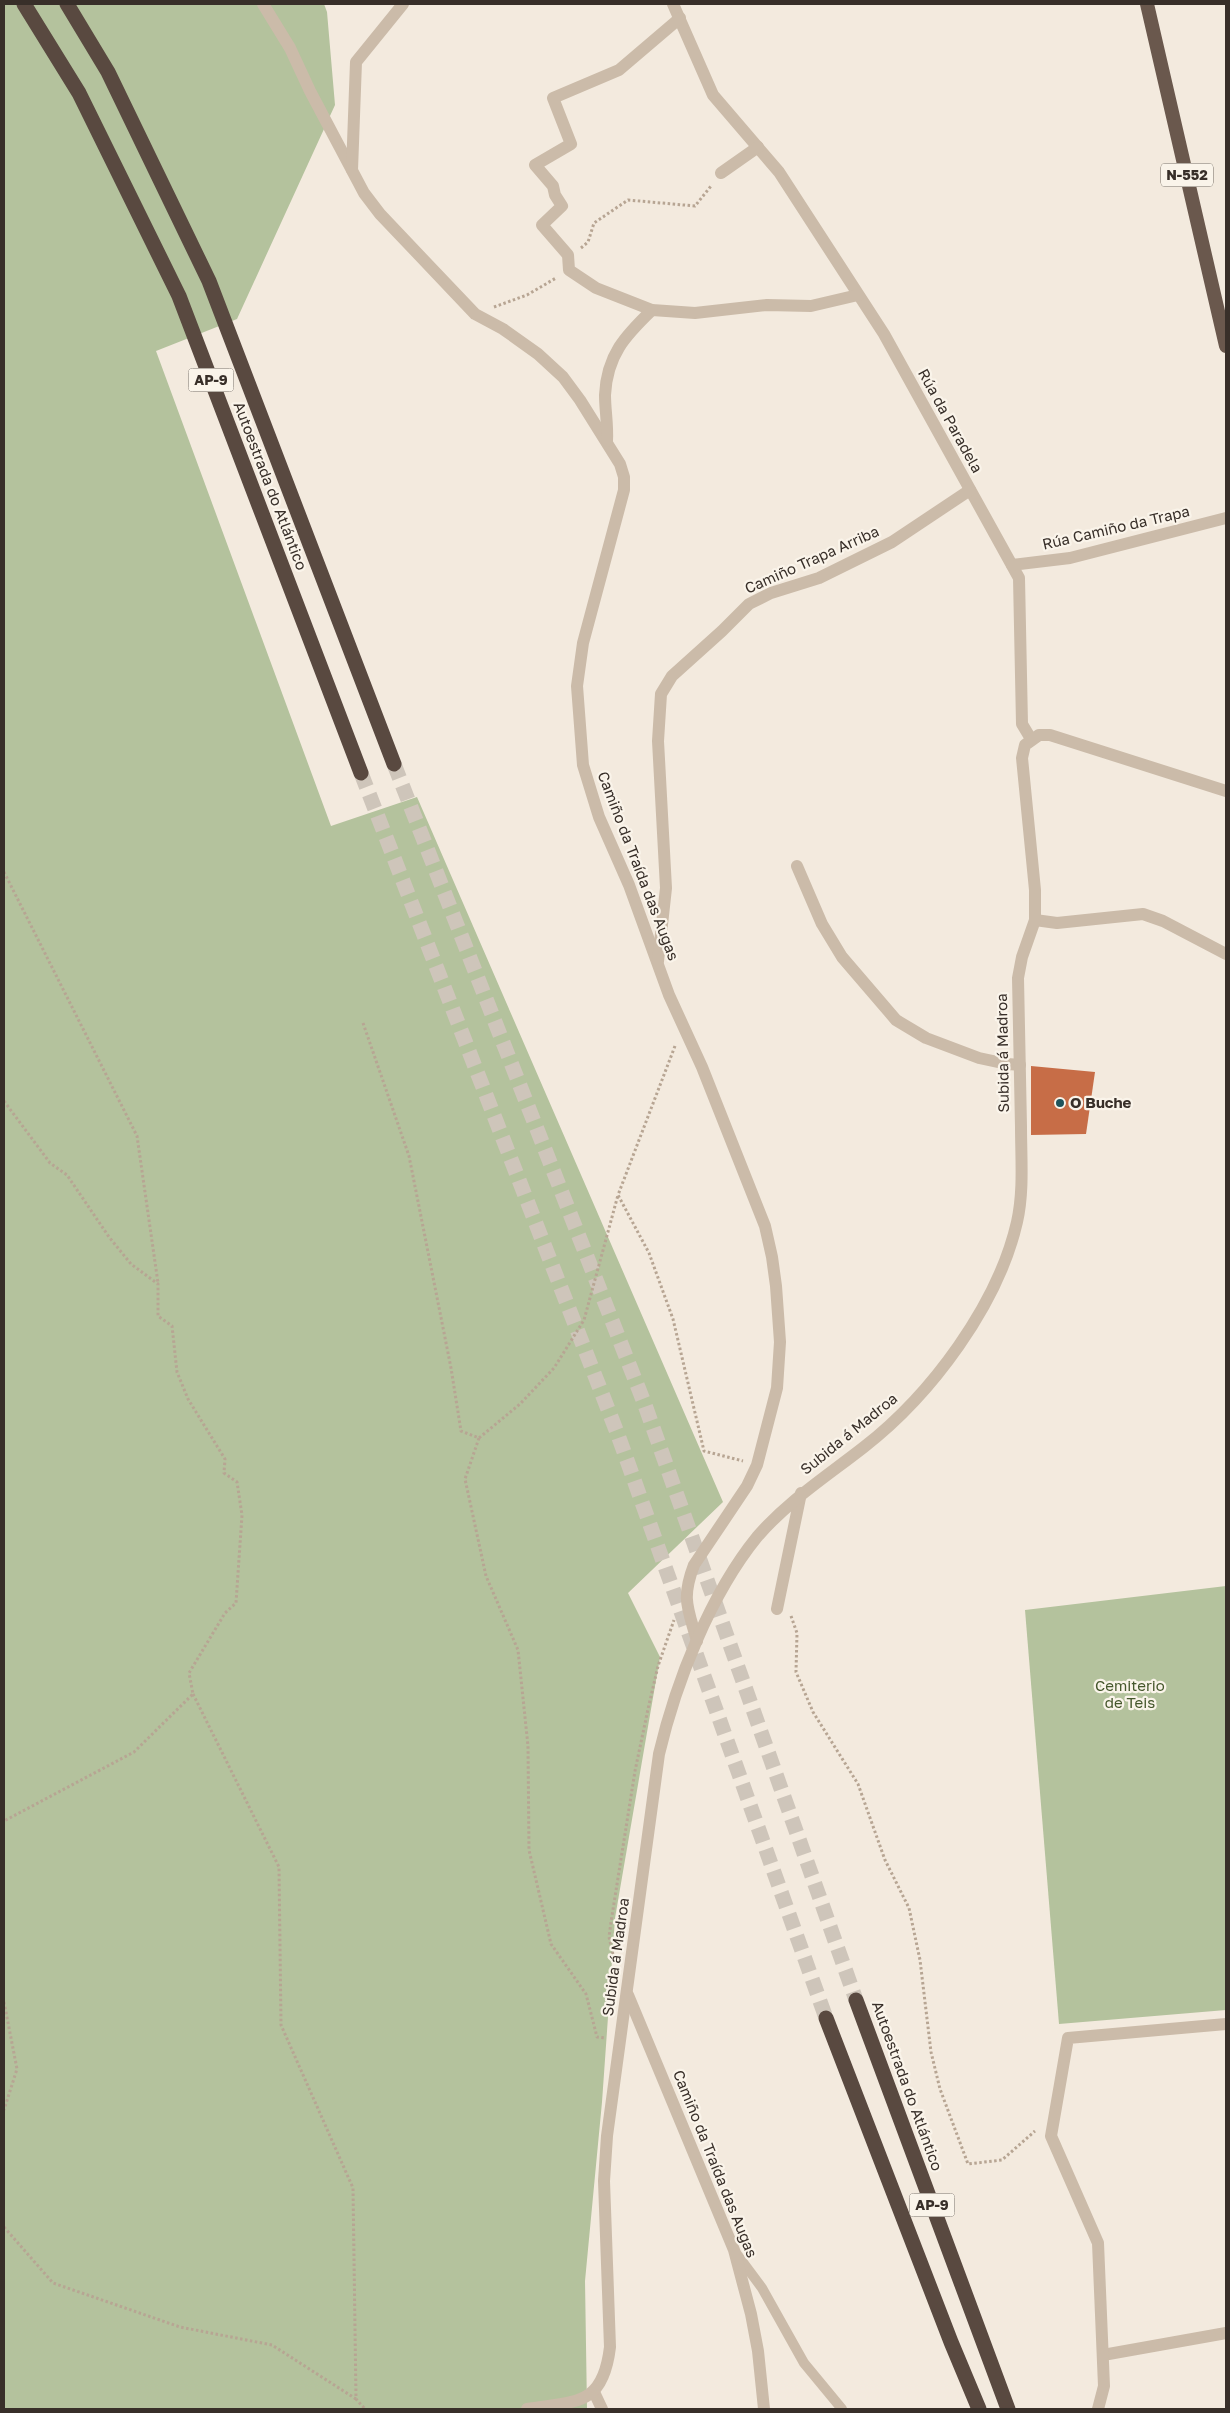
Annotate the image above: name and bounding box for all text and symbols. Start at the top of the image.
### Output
road number: N-552 [1161,164,1213,186]
street label: Rúa da Paradela [915,365,987,476]
road number: AP-9 [188,368,234,392]
street label: Autoestrada do Atlántico [230,399,311,572]
street label: Rúa Camiño da Trapa [1040,501,1191,553]
street label: Camiño Trapa Arriba [742,521,881,597]
street label: Camiño da Traída das Augas [595,769,683,963]
street label: Subida á Madroa [992,993,1012,1113]
place label: O Buche [1070,1093,1132,1111]
marker: O Buche [1054,1097,1066,1109]
street label: Subida á Madroa [796,1389,900,1478]
park label: Cemiterio de Teis [1095,1676,1165,1711]
street label: Subida á Madroa [598,1897,632,2017]
street label: Autoestrada do Atlántico [869,1998,947,2173]
street label: Camiño da Traída das Augas [670,2067,762,2260]
road number: AP-9 [910,2194,954,2216]

